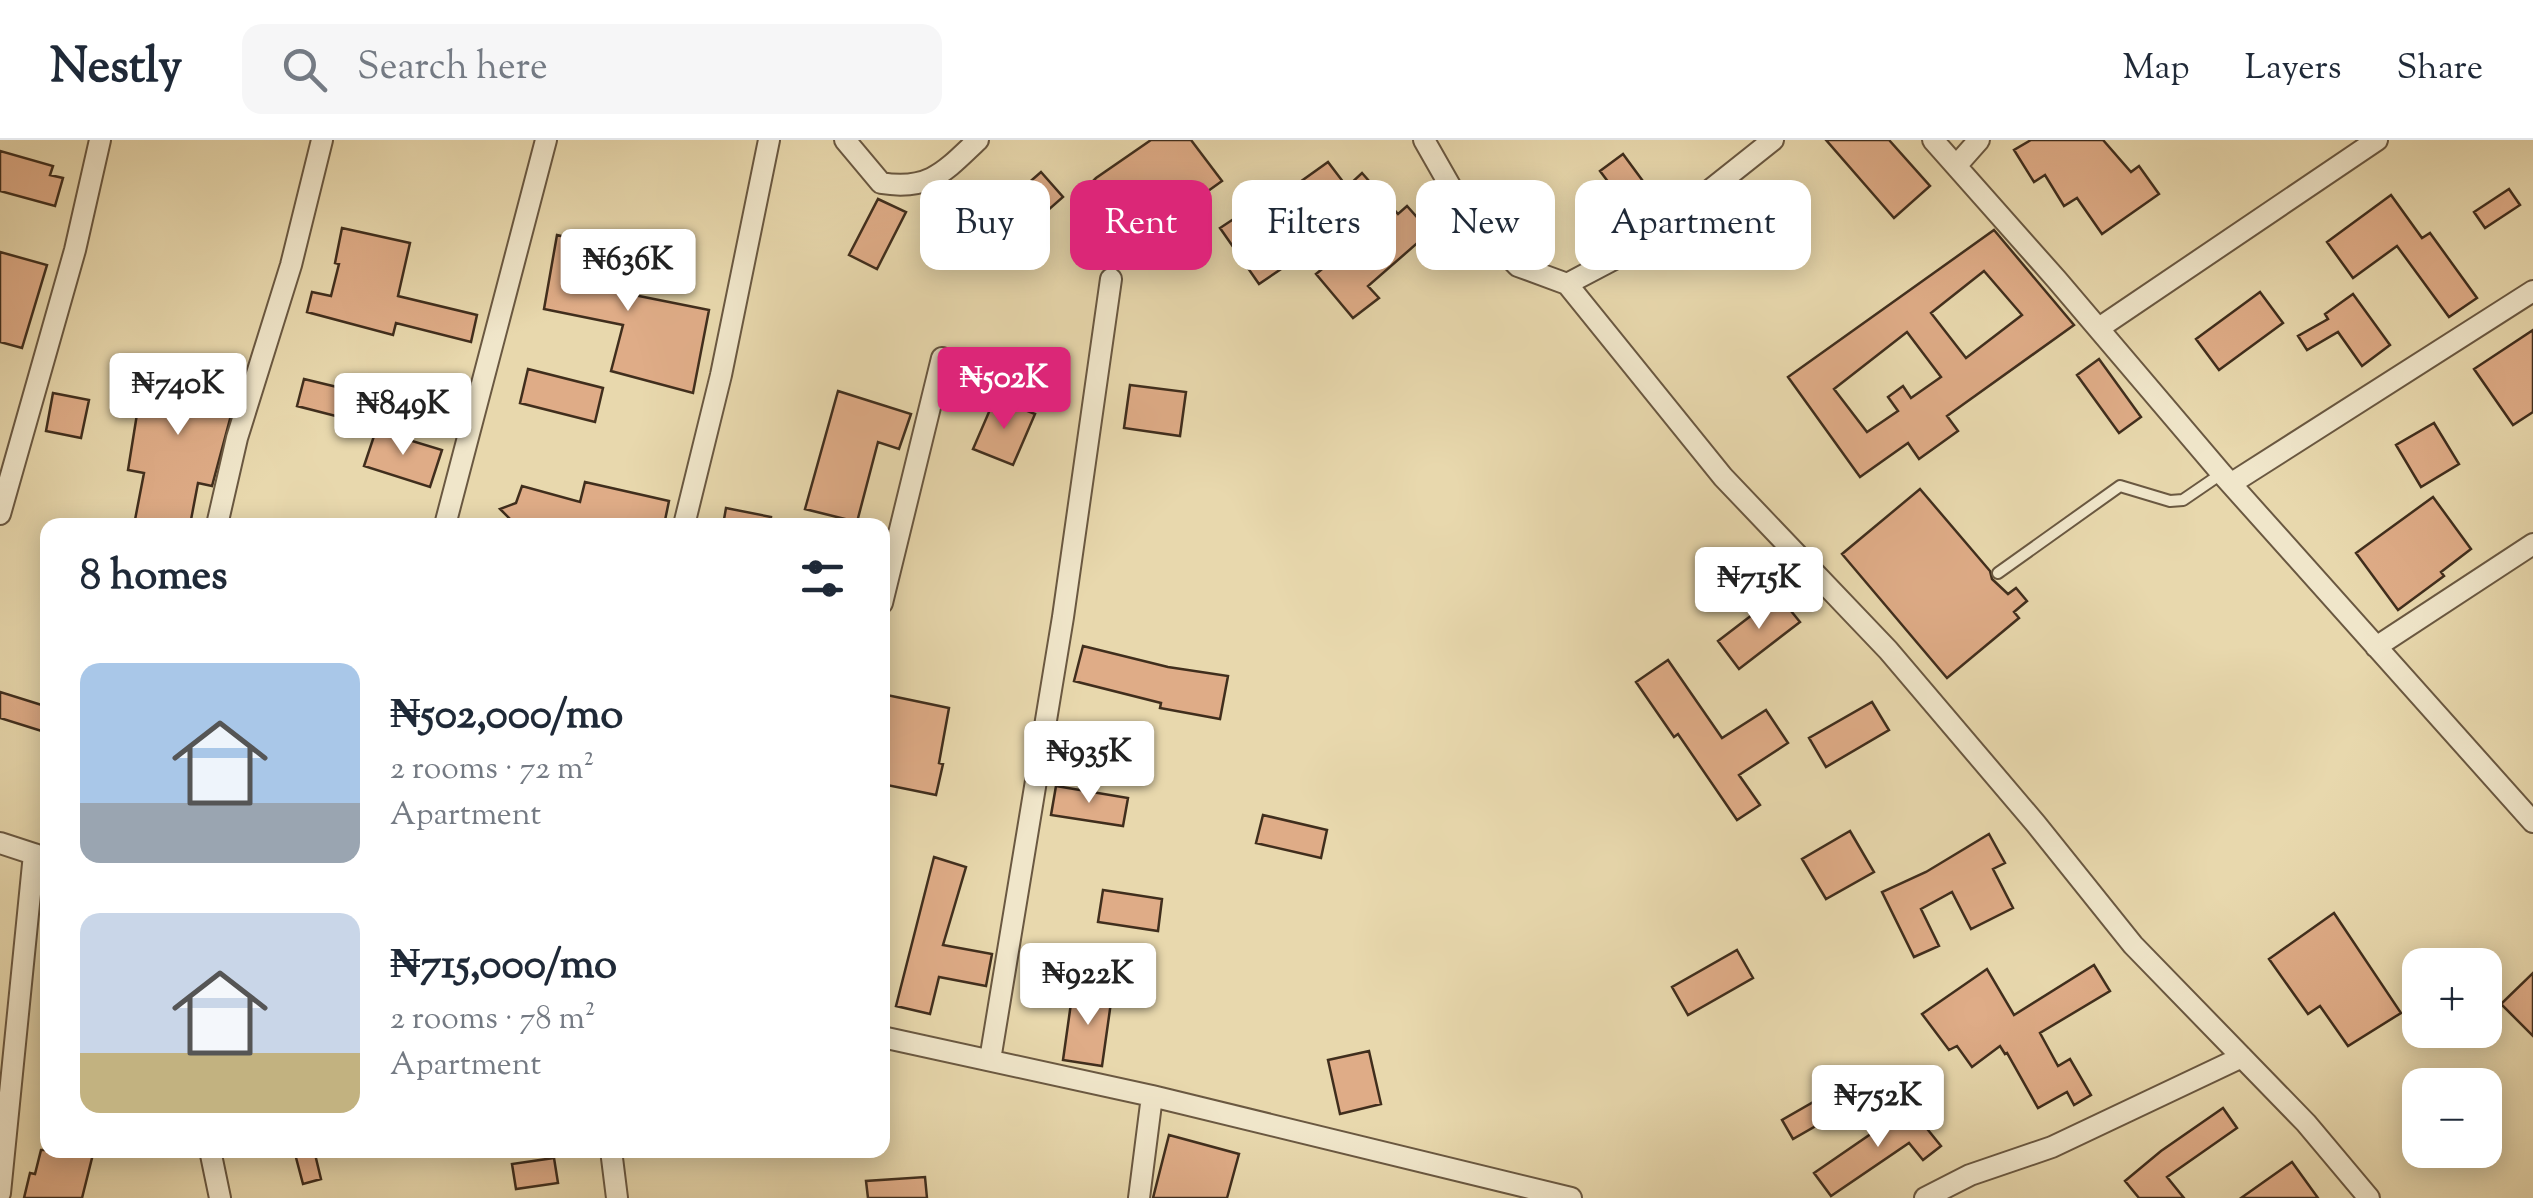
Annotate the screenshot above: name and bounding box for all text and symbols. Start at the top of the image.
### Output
search box [242,24,942,114]
text: Nestly [50,35,182,104]
icon: search [277,42,332,97]
text: Search here [357,42,548,96]
text: Map [2122,44,2190,95]
text: Layers [2245,44,2342,95]
text: Share [2397,44,2483,95]
chip: Buy [920,180,1050,270]
chip: Rent [1070,180,1212,270]
chip: Filters [1232,180,1396,270]
chip: New [1416,180,1555,270]
chip: Apartment [1575,180,1811,270]
pin: ₦636K [558,229,698,314]
text: ₦636K [583,238,673,284]
pin: ₦502K [934,347,1074,432]
pin: ₦740K [108,353,248,438]
text: ₦502K [960,356,1048,402]
text: ₦740K [132,362,224,408]
pin: ₦849K [333,373,473,458]
text: ₦849K [356,382,450,428]
pin: ₦715K [1689,547,1829,632]
text: 8 homes [80,548,228,608]
icon: filters [795,551,850,606]
text: ₦715K [1717,556,1801,602]
text: ₦502,000/mo [390,687,623,747]
icon: home [160,703,280,823]
pin: ₦935K [1019,721,1159,806]
text: ₦935K [1046,730,1132,776]
text: 2 rooms · 72 m² [390,747,594,793]
text: Apartment [390,793,541,839]
text: ₦715,000/mo [390,937,617,997]
pin: ₦922K [1018,943,1158,1028]
map controls [2402,948,2502,1168]
button: + [2402,948,2502,1048]
text: ₦922K [1042,952,1134,998]
icon: home [160,953,280,1073]
text: 2 rooms · 78 m² [390,997,596,1043]
text: Apartment [390,1043,541,1089]
pin: ₦752K [1808,1065,1948,1150]
button: − [2402,1068,2502,1168]
text: ₦752K [1834,1074,1922,1120]

